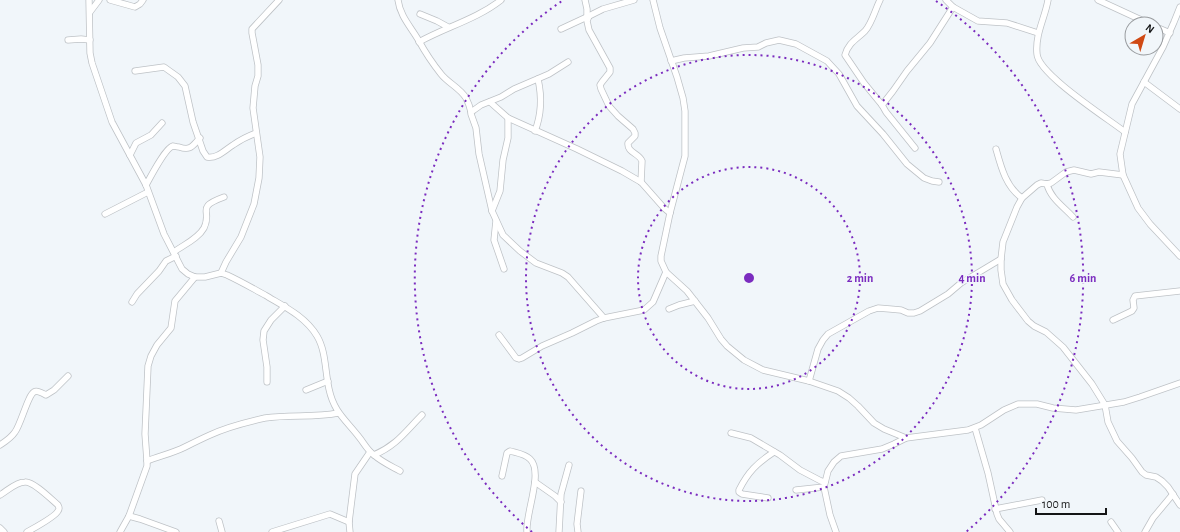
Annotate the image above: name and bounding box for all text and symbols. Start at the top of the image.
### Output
north arrow [1124,16,1164,56]
text: N [1143,22,1156,35]
centre of rings [742,271,756,285]
text: 2 min [847,272,873,284]
text: 4 min [958,272,986,284]
text: 6 min [1070,272,1096,284]
scale bar [1036,490,1106,516]
text: 100 m [1042,498,1070,510]

